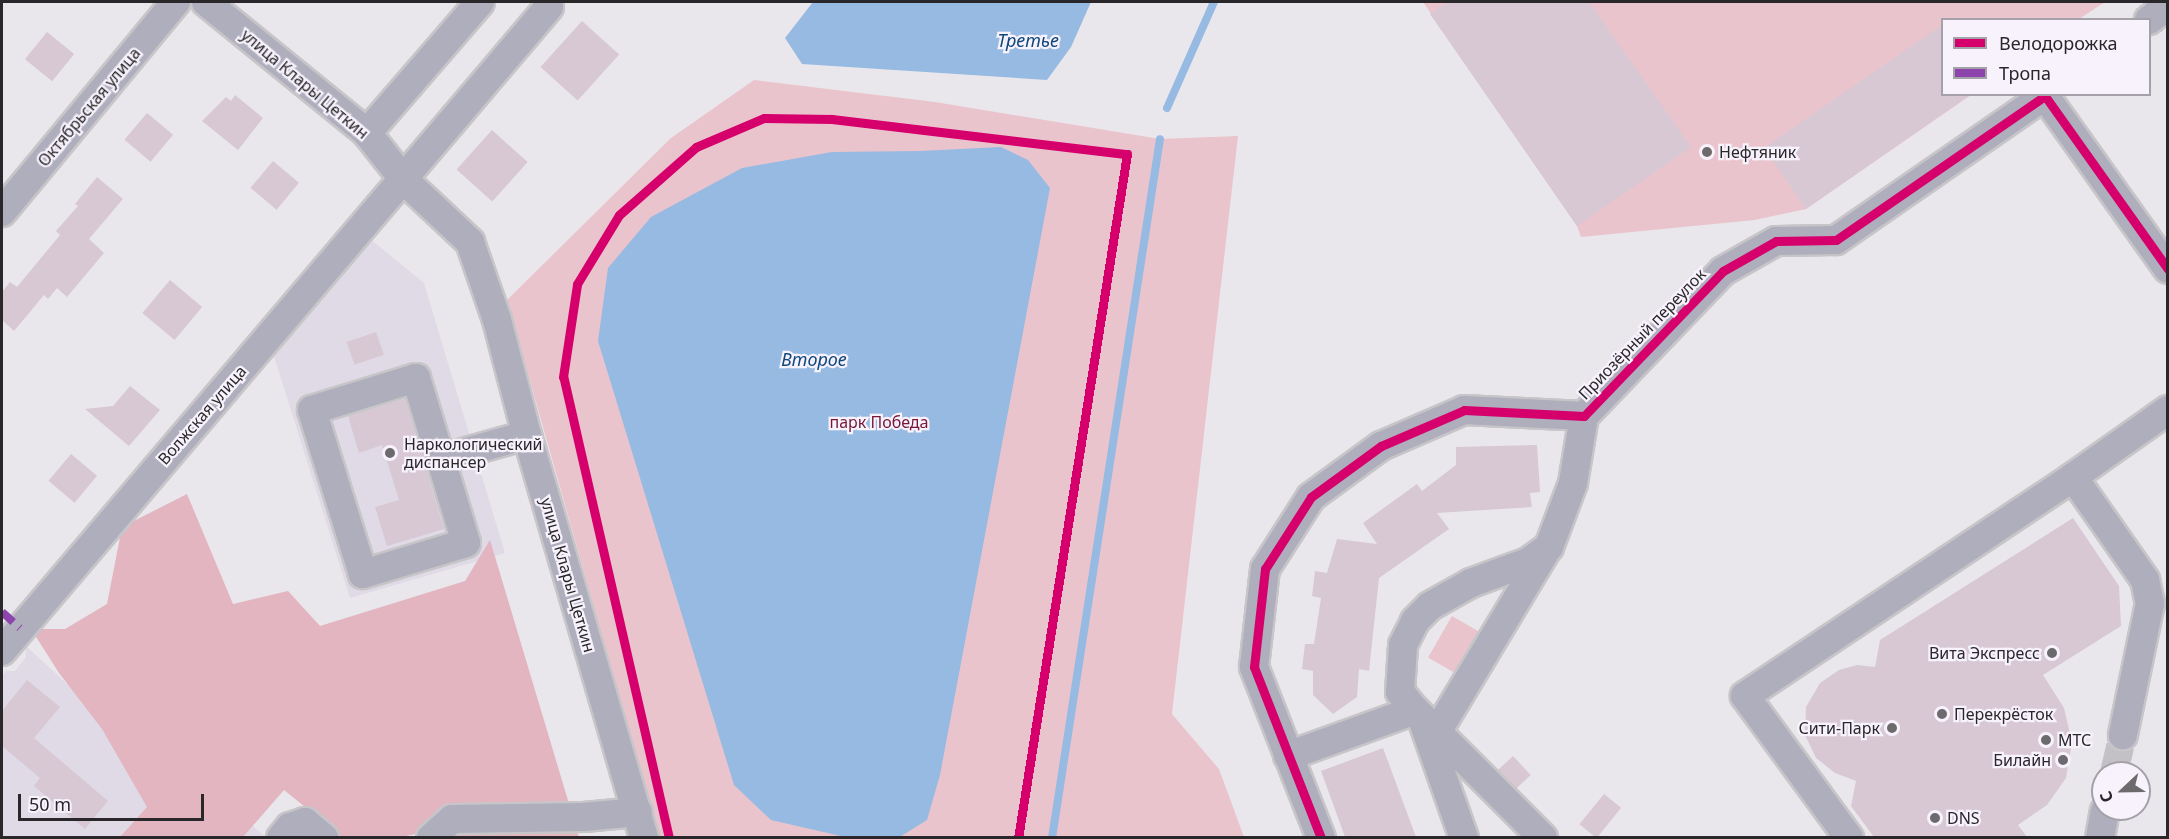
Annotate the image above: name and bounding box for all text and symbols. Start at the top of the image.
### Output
legend [1941,18,2151,96]
street label: улица Клары Цеткин [238,25,372,143]
water label: Третье [997,29,1059,51]
text: Велодорожка [1999,31,2117,55]
street label: Октябрьская улица [34,44,144,170]
text: Тропа [1999,61,2051,85]
place label: Нефтяник [1719,142,1796,162]
marker: Нефтяник [1700,145,1714,159]
street label: Приозёрный переулок [1574,265,1710,403]
water label: Второе [781,348,847,370]
street label: Волжская улица [154,362,250,468]
park label: парк Победa [829,412,929,432]
place label: Наркологический диспансер [404,434,543,472]
marker: Наркологический диспансер [381,444,399,462]
street label: улица Клары Цеткин [537,495,599,655]
place label: Вита Экспресс [1929,643,2040,663]
marker: Вита Экспресс [2045,646,2059,660]
place label: Перекрёсток [1954,704,2053,724]
marker: Перекрёсток [1935,707,1949,721]
place label: Сити-Парк [1798,718,1880,738]
marker: Сити-Парк [1885,721,1899,735]
place label: МТС [2058,730,2091,750]
marker: МТС [2039,733,2053,747]
place label: Билайн [1993,750,2051,770]
marker: Билайн [2056,753,2070,767]
north arrow [2091,761,2151,821]
scale bar [21,782,207,820]
text: С [2094,788,2118,806]
text: 50 m [29,792,71,816]
place label: DNS [1947,808,1980,828]
marker: DNS [1928,811,1942,825]

